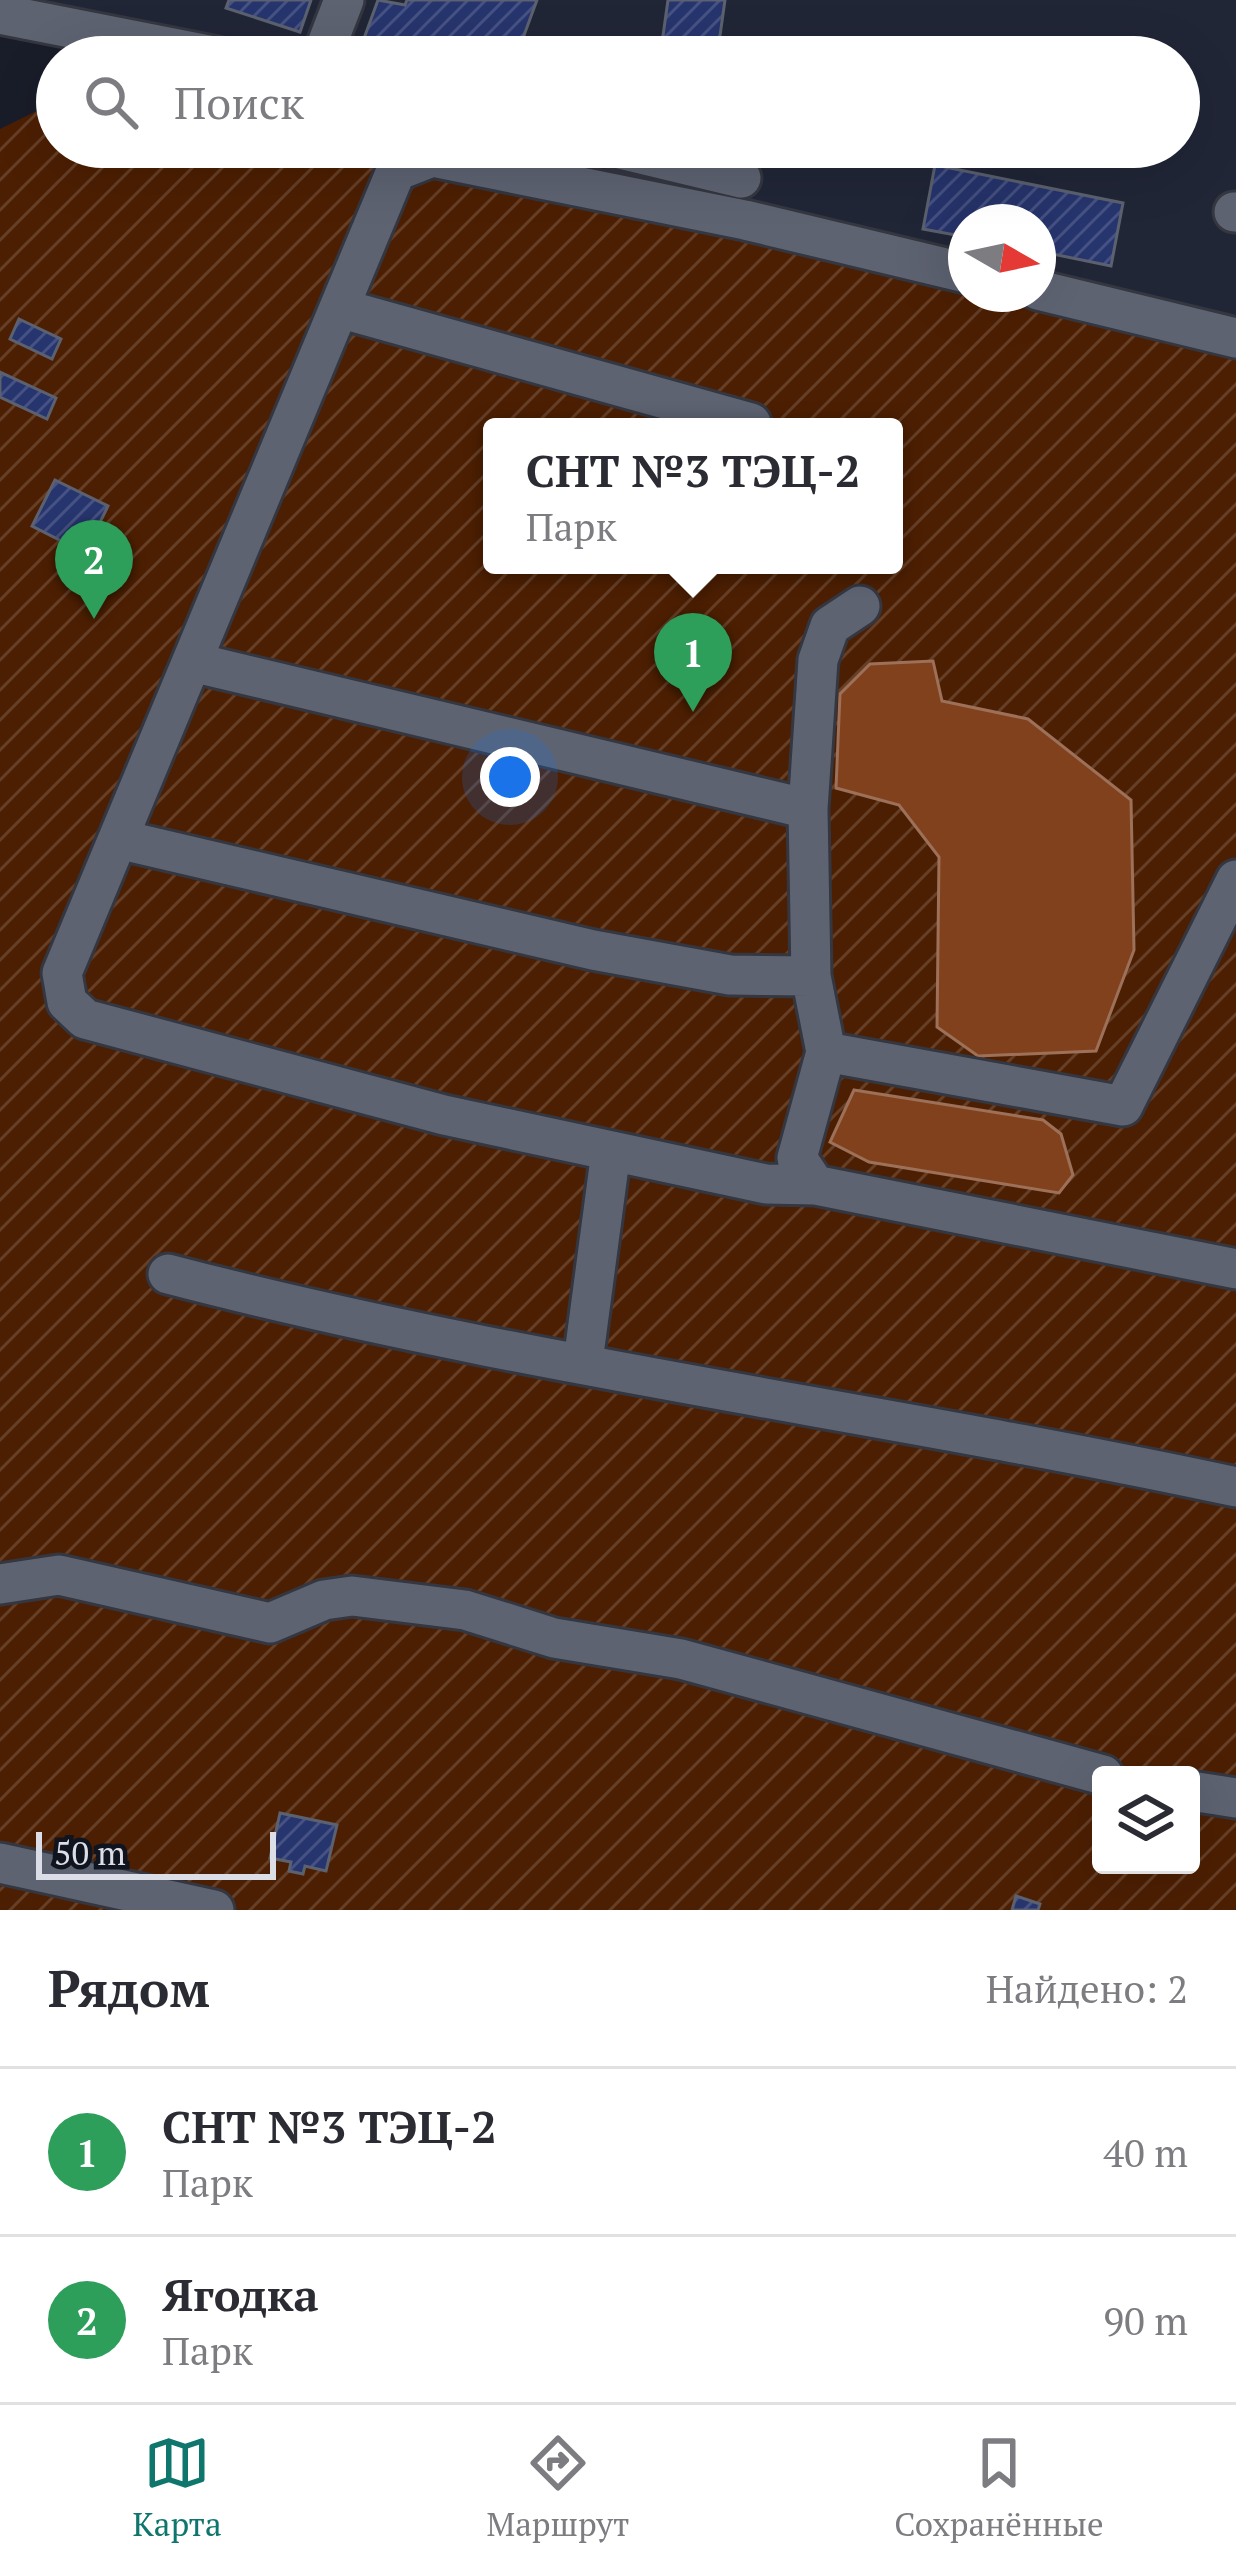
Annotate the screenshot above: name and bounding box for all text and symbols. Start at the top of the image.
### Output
search box [36,36,1200,168]
icon: search [78,69,144,135]
text: Поиск [174,72,304,132]
north arrow [948,204,1056,312]
popup [483,418,903,574]
text: СНТ №3 ТЭЦ-2 [526,440,860,500]
text: Парк [526,500,617,552]
pin: 2 [55,520,133,619]
pin: 1 [654,613,732,712]
your location [480,747,540,807]
map controls [1092,1766,1200,1874]
button: layers [1092,1766,1200,1874]
scale bar [36,1826,276,1879]
text: 50 m [54,1831,126,1874]
text: Рядом [48,1954,210,2022]
text: Найдено: 2 [986,1962,1188,2014]
text: СНТ №3 ТЭЦ-2 [162,2096,497,2156]
text: 1 [76,2126,98,2178]
text: 40 m [1103,2126,1188,2178]
text: Парк [162,2156,253,2208]
text: Ягодка [162,2264,319,2324]
text: 2 [76,2294,98,2346]
text: 90 m [1103,2294,1188,2346]
text: Парк [162,2324,253,2376]
tab: Карта [132,2430,222,2545]
tab: Маршрут [487,2430,629,2545]
tab: Сохранённые [894,2430,1104,2545]

